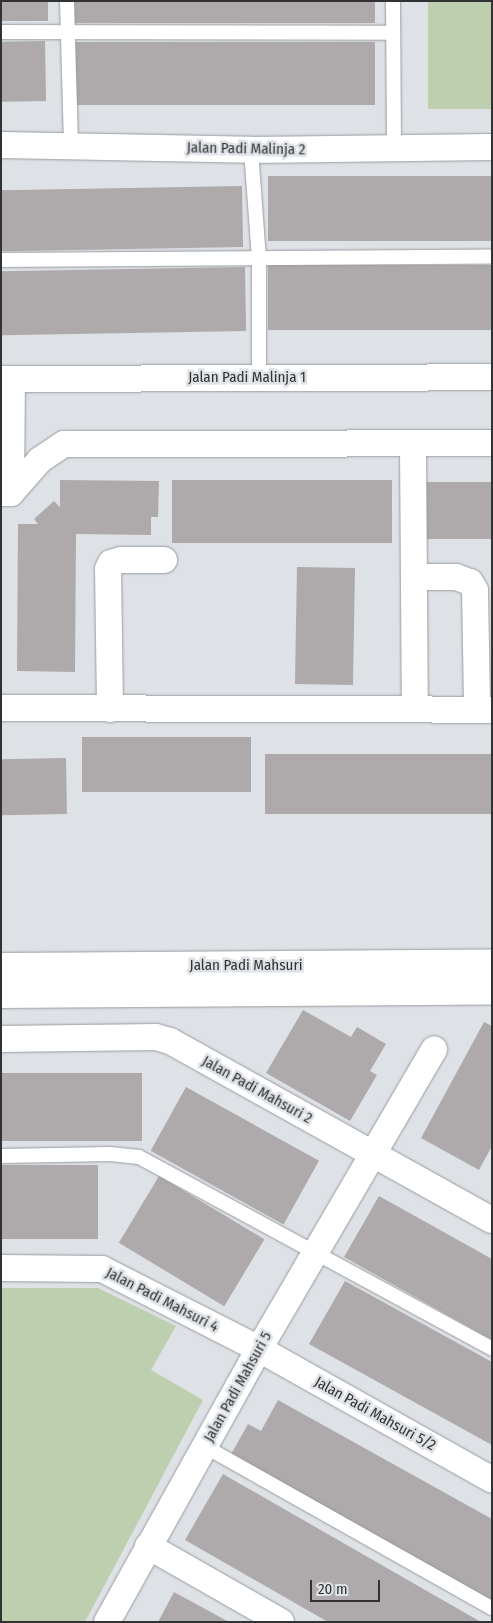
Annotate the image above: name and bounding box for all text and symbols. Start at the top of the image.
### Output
street label: Jalan Padi Malinja 2 [187,139,305,159]
street label: Jalan Padi Malinja 1 [188,369,306,387]
street label: Jalan Padi Mahsuri [190,957,302,975]
street label: Jalan Padi Mahsuri 2 [199,1052,315,1128]
street label: Jalan Padi Mahsuri 4 [103,1264,221,1336]
street label: Jalan Padi Mahsuri 5 [200,1329,276,1445]
street label: Jalan Padi Mahsuri 5/2 [311,1373,439,1455]
scale bar [313,1570,383,1602]
text: 20 m [318,1580,348,1598]

